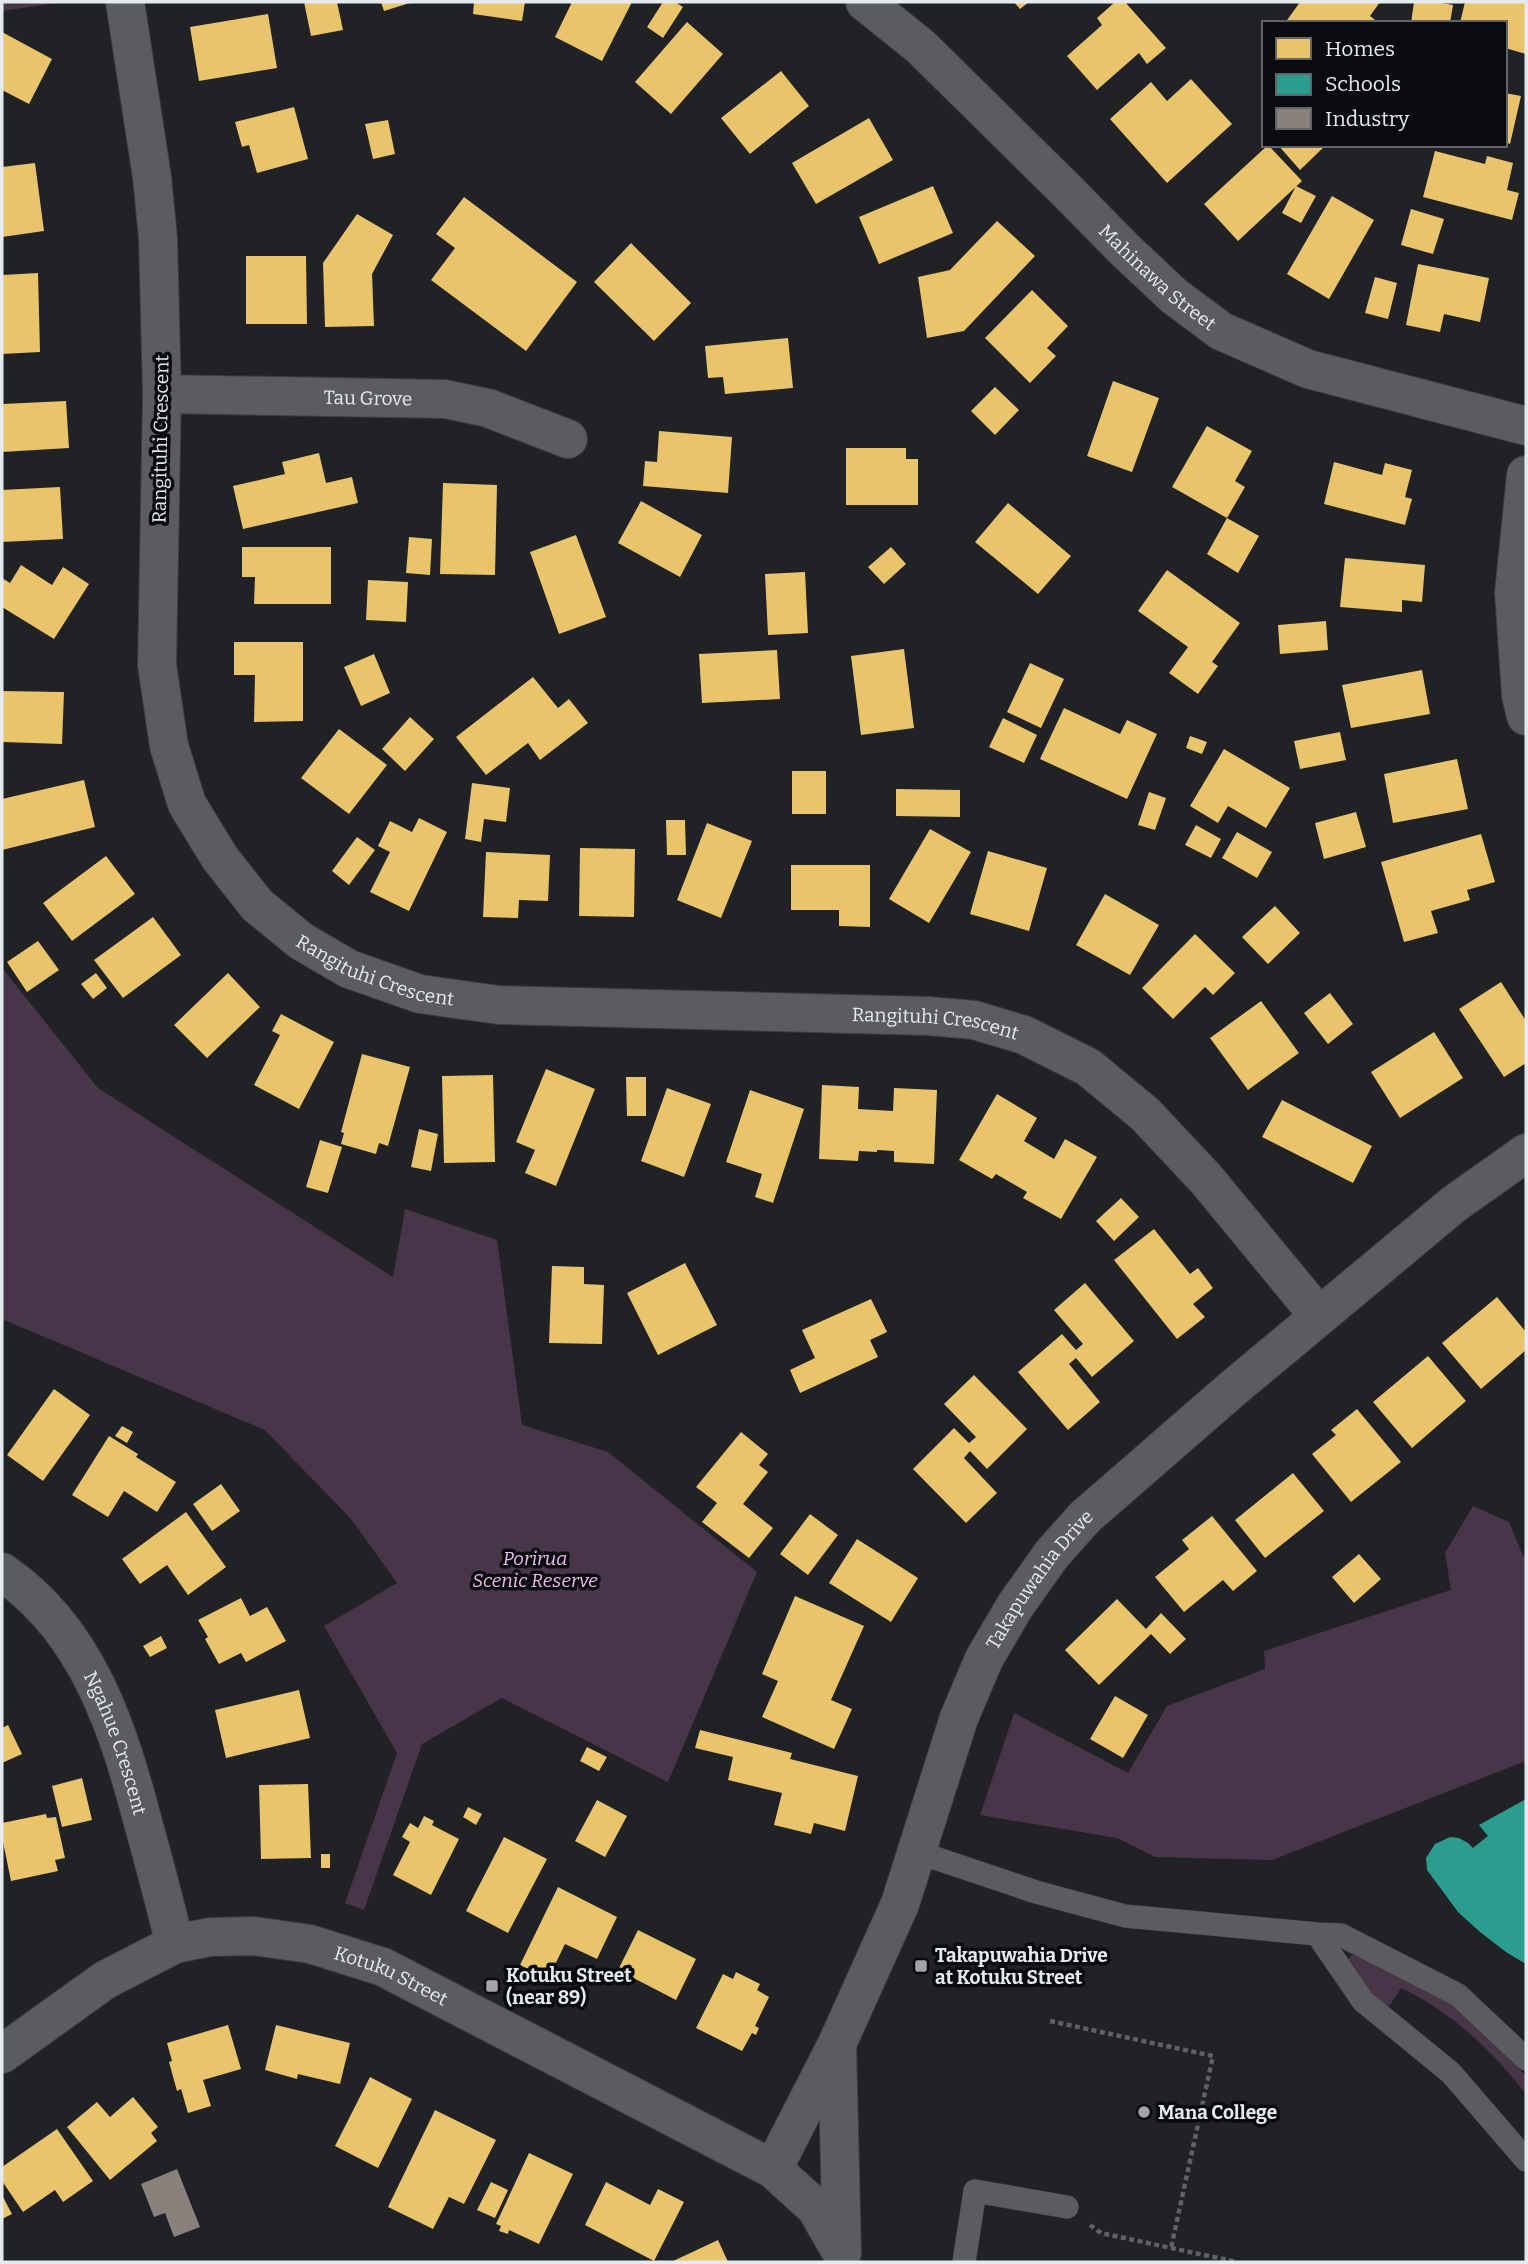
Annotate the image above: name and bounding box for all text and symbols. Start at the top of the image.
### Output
legend [1262,21,1507,147]
text: Homes [1325,36,1395,62]
text: Schools [1325,71,1401,97]
text: Industry [1325,106,1410,132]
street label: Mahinawa Street [1094,219,1221,335]
street label: Rangituhi Crescent [148,354,173,523]
street label: Tau Grove [323,386,412,410]
street label: Rangituhi Crescent [292,930,456,1011]
street label: Rangituhi Crescent [852,1003,1022,1045]
street label: Takapuwahia Drive [981,1505,1098,1653]
park label: Porirua Scenic Reserve [472,1547,598,1592]
street label: Ngahue Crescent [79,1667,152,1818]
street label: Kotuku Street [331,1941,452,2011]
place label: Takapuwahia Drive at Kotuku Street [935,1944,1108,1989]
marker: Takapuwahia Drive at Kotuku Street [913,1958,929,1974]
place label: Kotuku Street (near 89) [506,1964,632,2009]
marker: Kotuku Street (near 89) [484,1978,500,1994]
place label: Mana College [1158,2101,1277,2124]
marker: Mana College [1136,2104,1152,2120]

